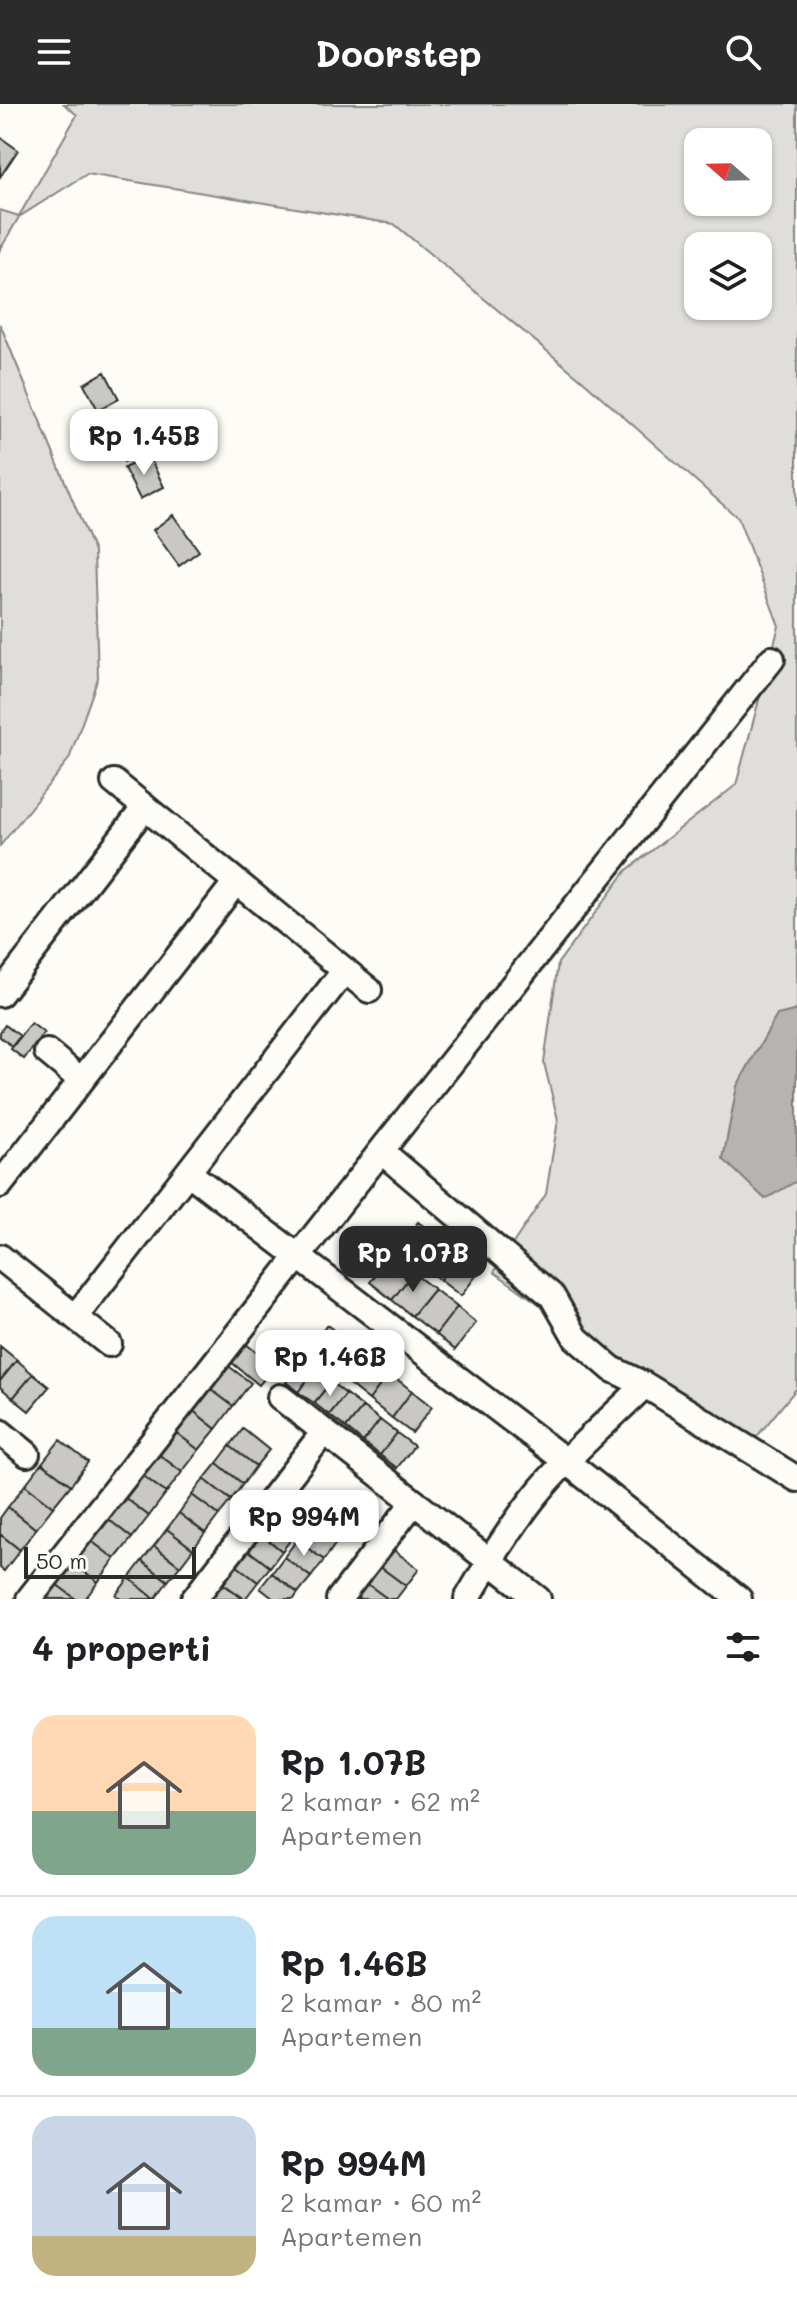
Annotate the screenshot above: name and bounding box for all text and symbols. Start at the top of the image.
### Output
text: Doorstep [315,29,482,76]
icon: menu [32,30,76,74]
icon: search [721,30,765,74]
north arrow [684,128,772,216]
map controls [684,128,772,320]
button: layers [684,232,772,320]
pin: Rp 1.45B [61,409,227,477]
text: Rp 1.45B [88,418,200,452]
pin: Rp 1.07B [330,1226,496,1294]
text: Rp 1.07B [357,1235,469,1269]
pin: Rp 1.46B [247,1330,413,1398]
text: Rp 1.46B [274,1339,387,1373]
pin: Rp 994M [230,1490,378,1558]
text: Rp 994M [248,1499,360,1533]
scale bar [24,1543,196,1579]
text: 50 m [36,1546,87,1575]
text: 4 properti [32,1625,212,1670]
icon: filters [721,1625,765,1669]
text: Rp 1.07B [280,1739,426,1784]
icon: home [96,1747,192,1843]
text: 2 kamar · 62 m² [280,1784,480,1818]
text: Apartemen [280,1818,422,1852]
text: Rp 1.46B [280,1940,428,1985]
icon: home [96,1948,192,2044]
text: 2 kamar · 80 m² [280,1985,481,2019]
text: Apartemen [280,2019,422,2053]
text: Rp 994M [280,2140,427,2185]
icon: home [96,2148,192,2244]
text: 2 kamar · 60 m² [280,2185,481,2219]
text: Apartemen [280,2219,422,2253]

